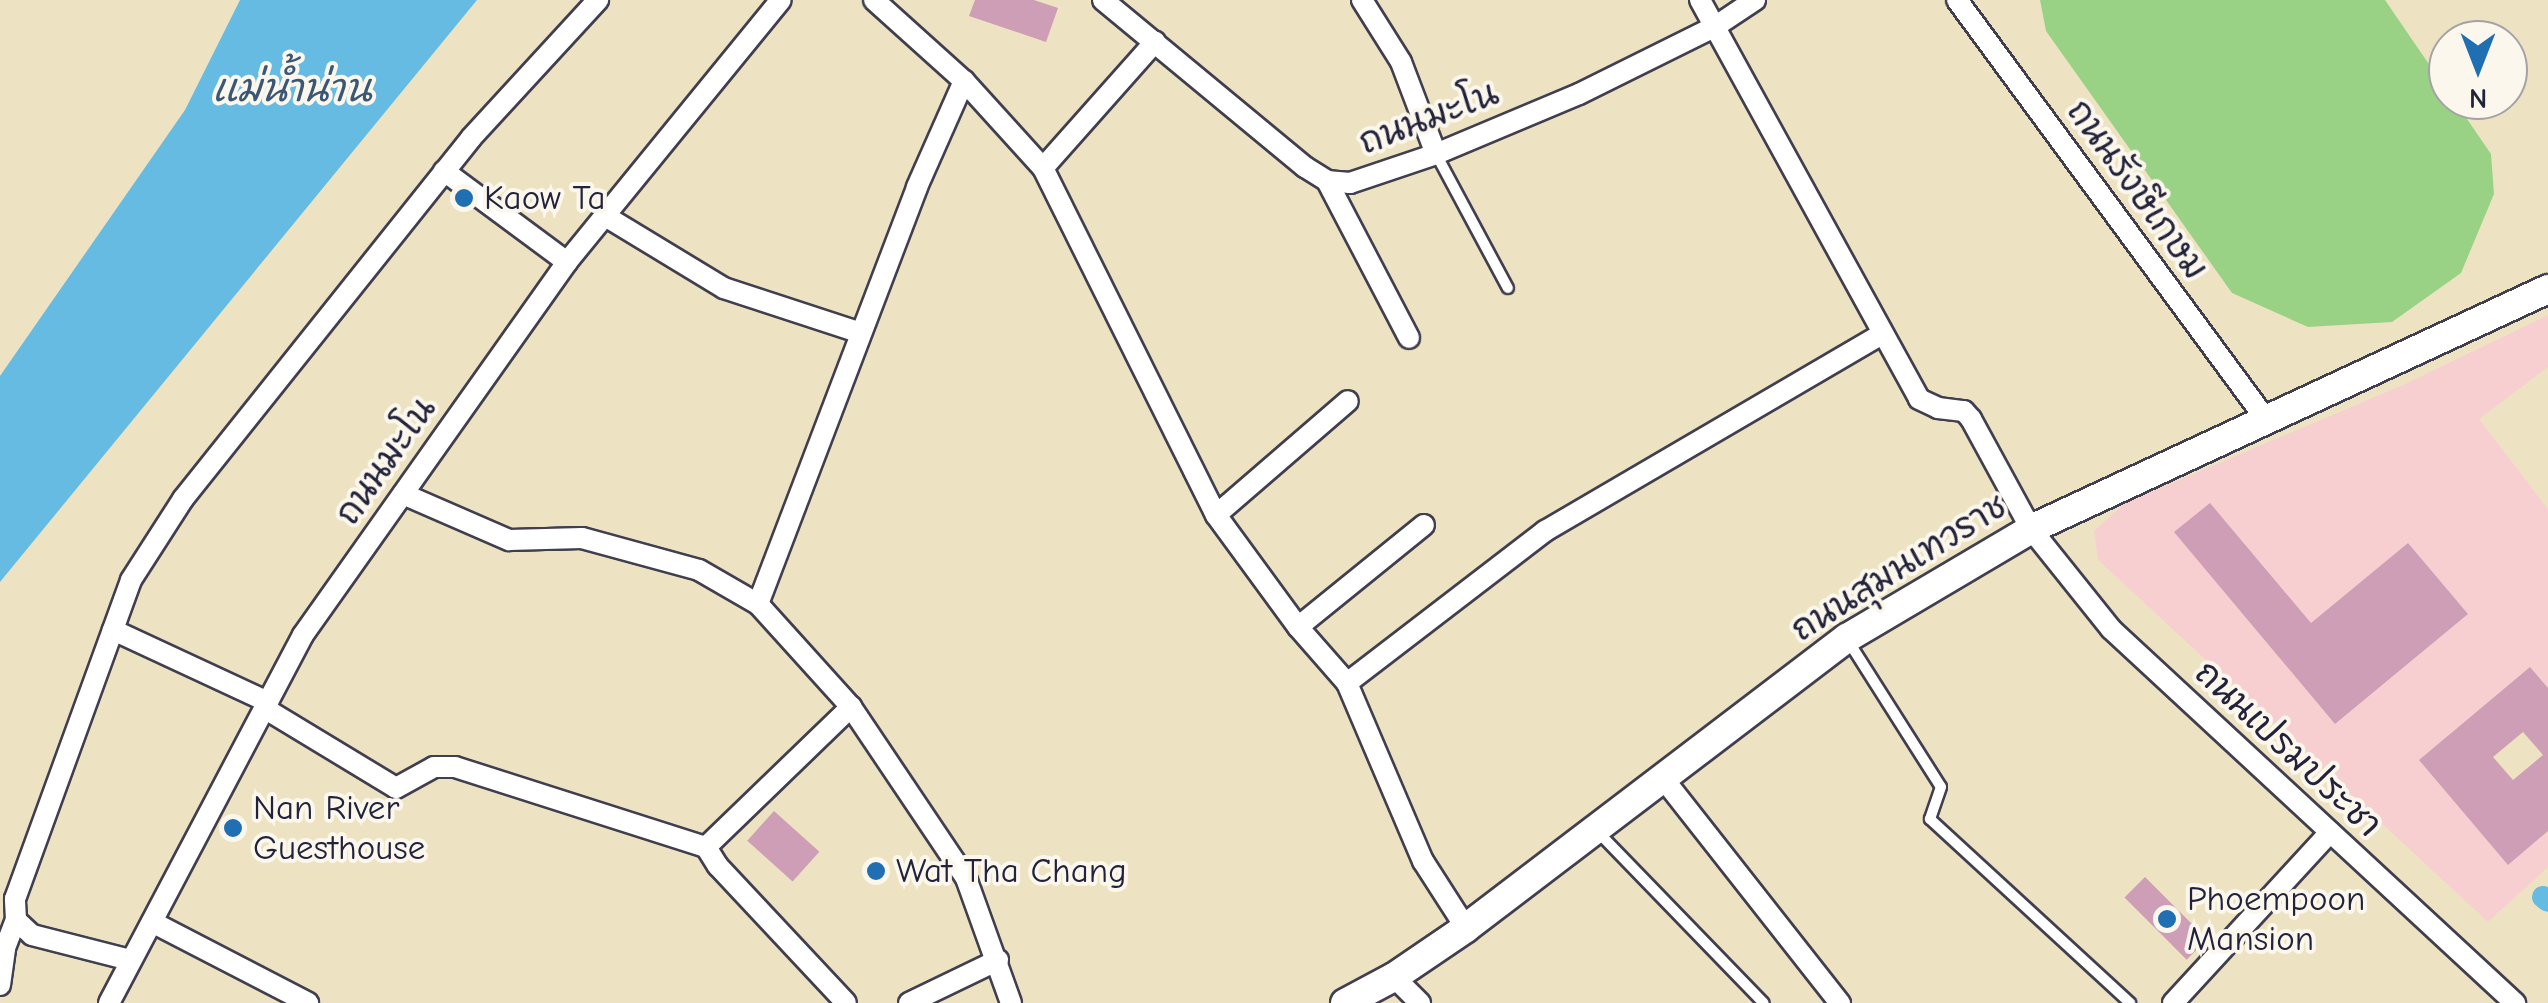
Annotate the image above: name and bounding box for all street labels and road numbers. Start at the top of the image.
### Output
street label: ถนนมะโน [1353,72,1505,164]
street label: ถนนรังษีเกษม [2058,92,2216,288]
street label: ถนนมะโน [327,389,445,533]
street label: ถนนสุมนเทวราช [1784,485,2014,651]
street label: ถนนเปรมประชา [2186,652,2390,846]

